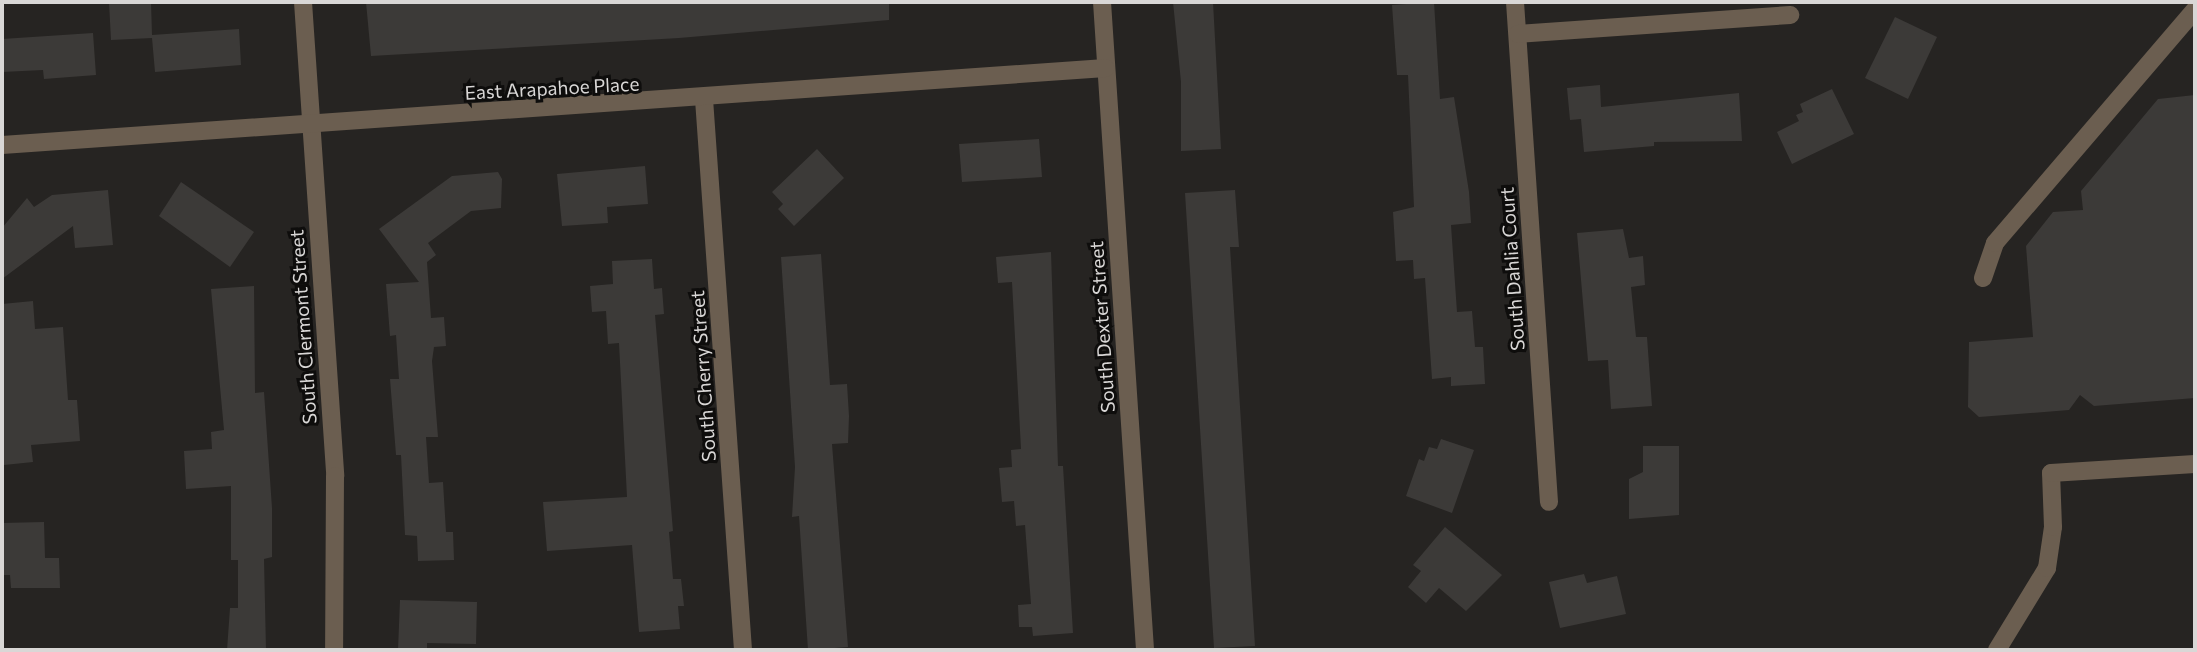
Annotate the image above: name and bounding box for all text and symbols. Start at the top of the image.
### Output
street label: East Arapahoe Place [464,72,640,104]
street label: South Dahlia Court [1495,186,1529,352]
street label: South Clermont Street [285,229,321,425]
street label: South Dexter Street [1085,240,1119,414]
street label: South Cherry Street [686,290,720,462]

